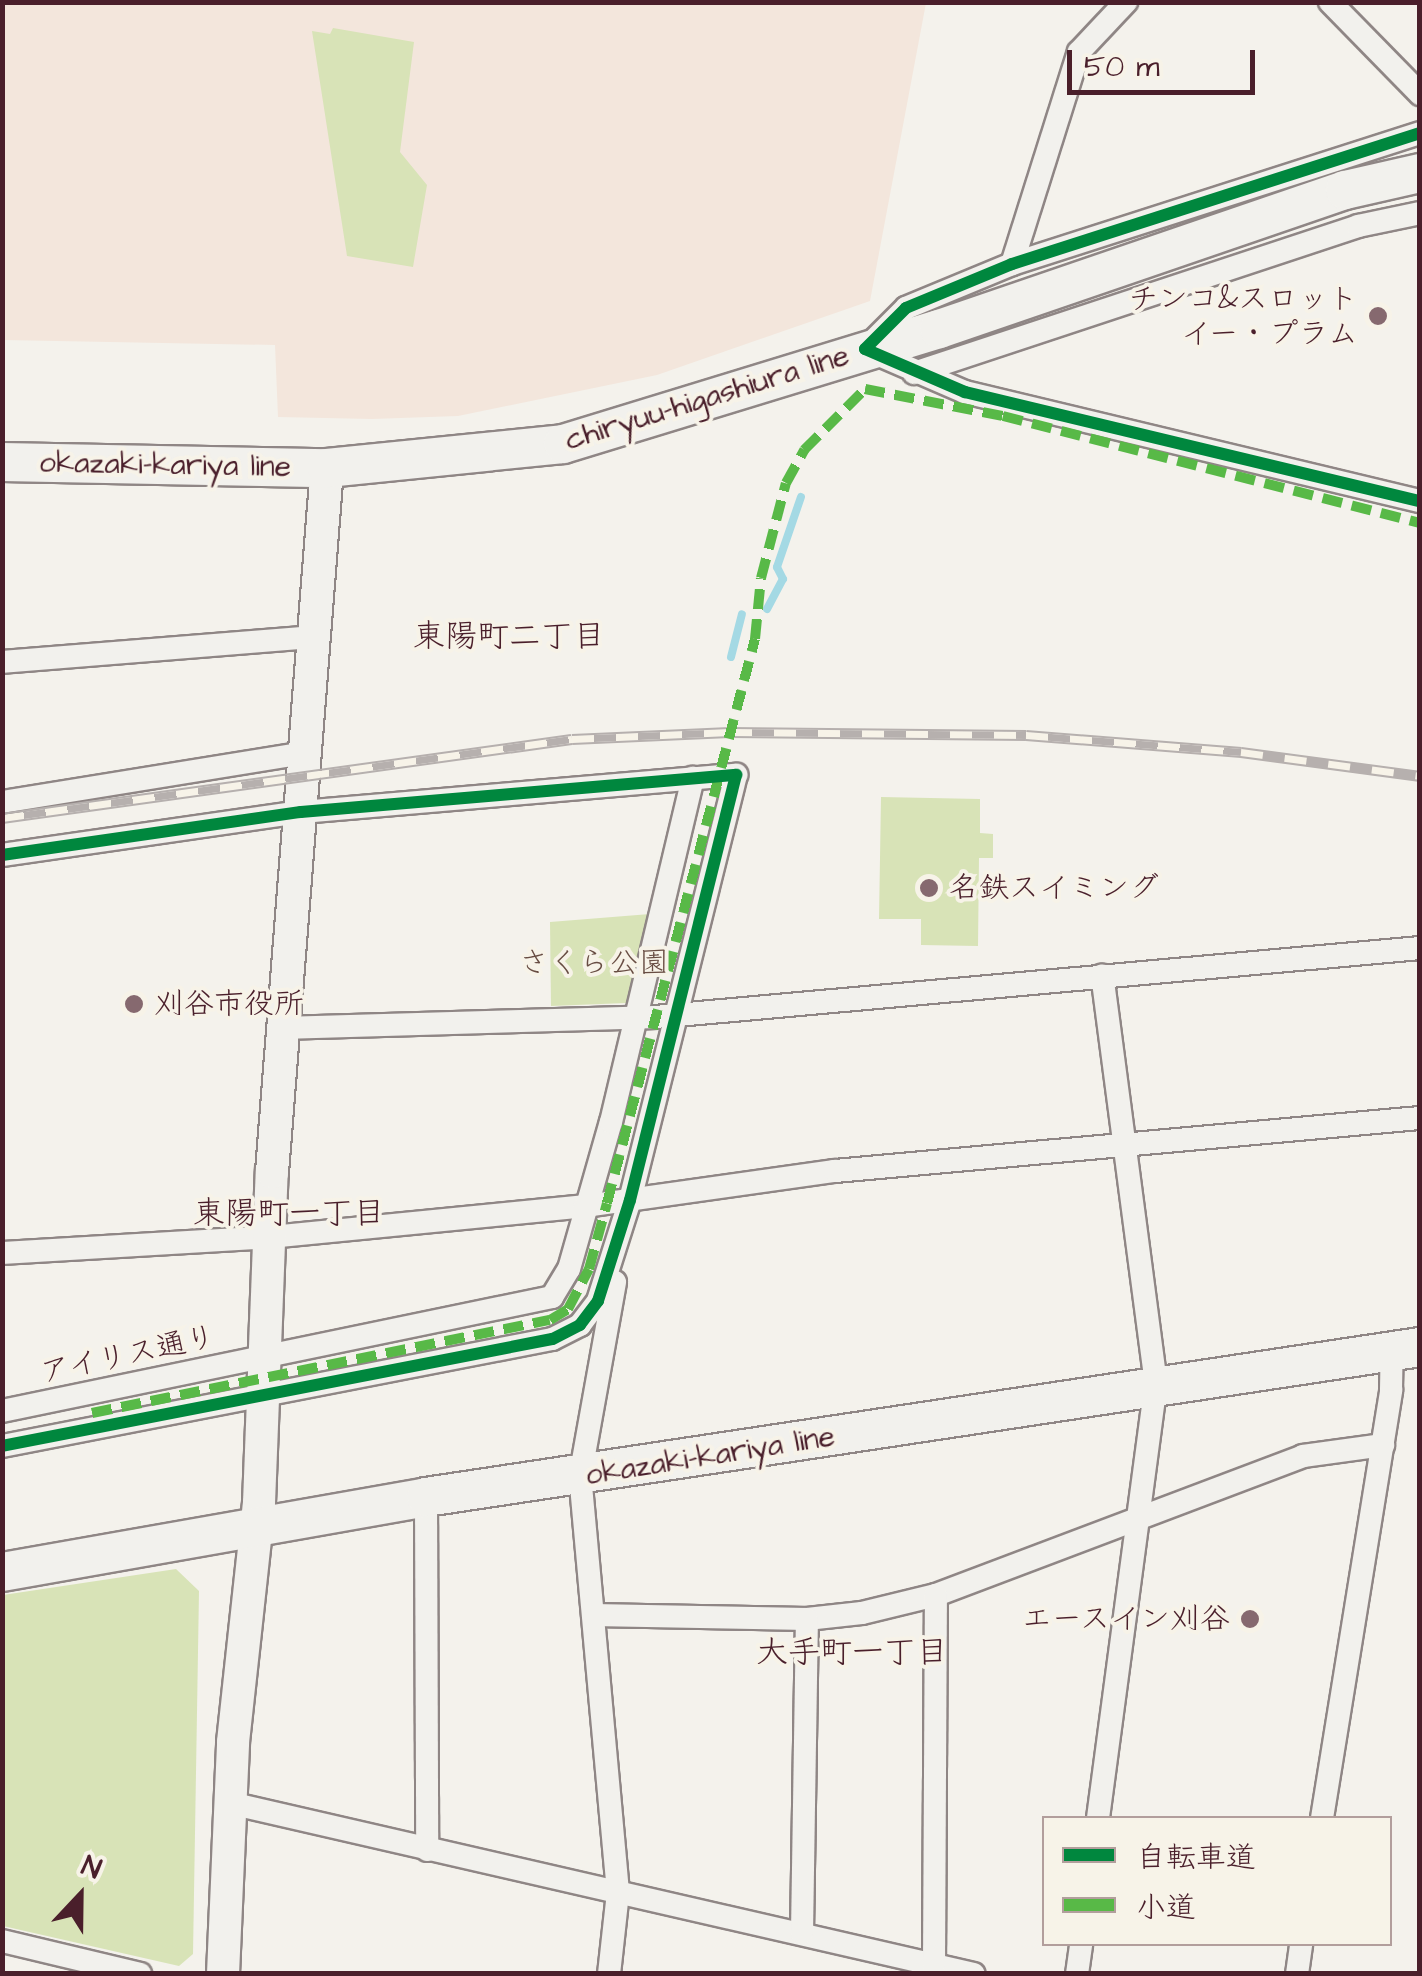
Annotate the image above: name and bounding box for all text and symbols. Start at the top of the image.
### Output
scale bar [1072,30,1260,92]
text: 50 m [1084,46,1160,88]
place label: チンコ&スロット イー・プラム [1128,281,1358,352]
marker: チンコ&スロット イー・プラム [1367,305,1389,327]
street label: chiryuu-higashiura line [561,338,853,458]
street label: okazaki-kariya line [39,445,291,485]
district label: 東陽町二丁目 [413,618,605,656]
place label: 名鉄スイミング [949,870,1159,906]
marker: 名鉄スイミング [918,877,940,899]
park label: さくら公園 [519,945,669,981]
place label: 刈谷市役所 [154,986,304,1022]
marker: 刈谷市役所 [123,993,145,1015]
district label: 東陽町一丁目 [193,1195,385,1233]
street label: アイリス通り [36,1319,220,1391]
street label: okazaki-kariya line [583,1419,837,1493]
place label: エースイン刈谷 [1020,1601,1230,1637]
marker: エースイン刈谷 [1239,1608,1261,1630]
district label: 大手町一丁目 [756,1634,948,1672]
legend [1042,1816,1392,1946]
text: 自転車道 [1136,1837,1256,1879]
north arrow [30,1846,130,1946]
text: N [76,1846,107,1889]
text: 小道 [1136,1887,1196,1929]

